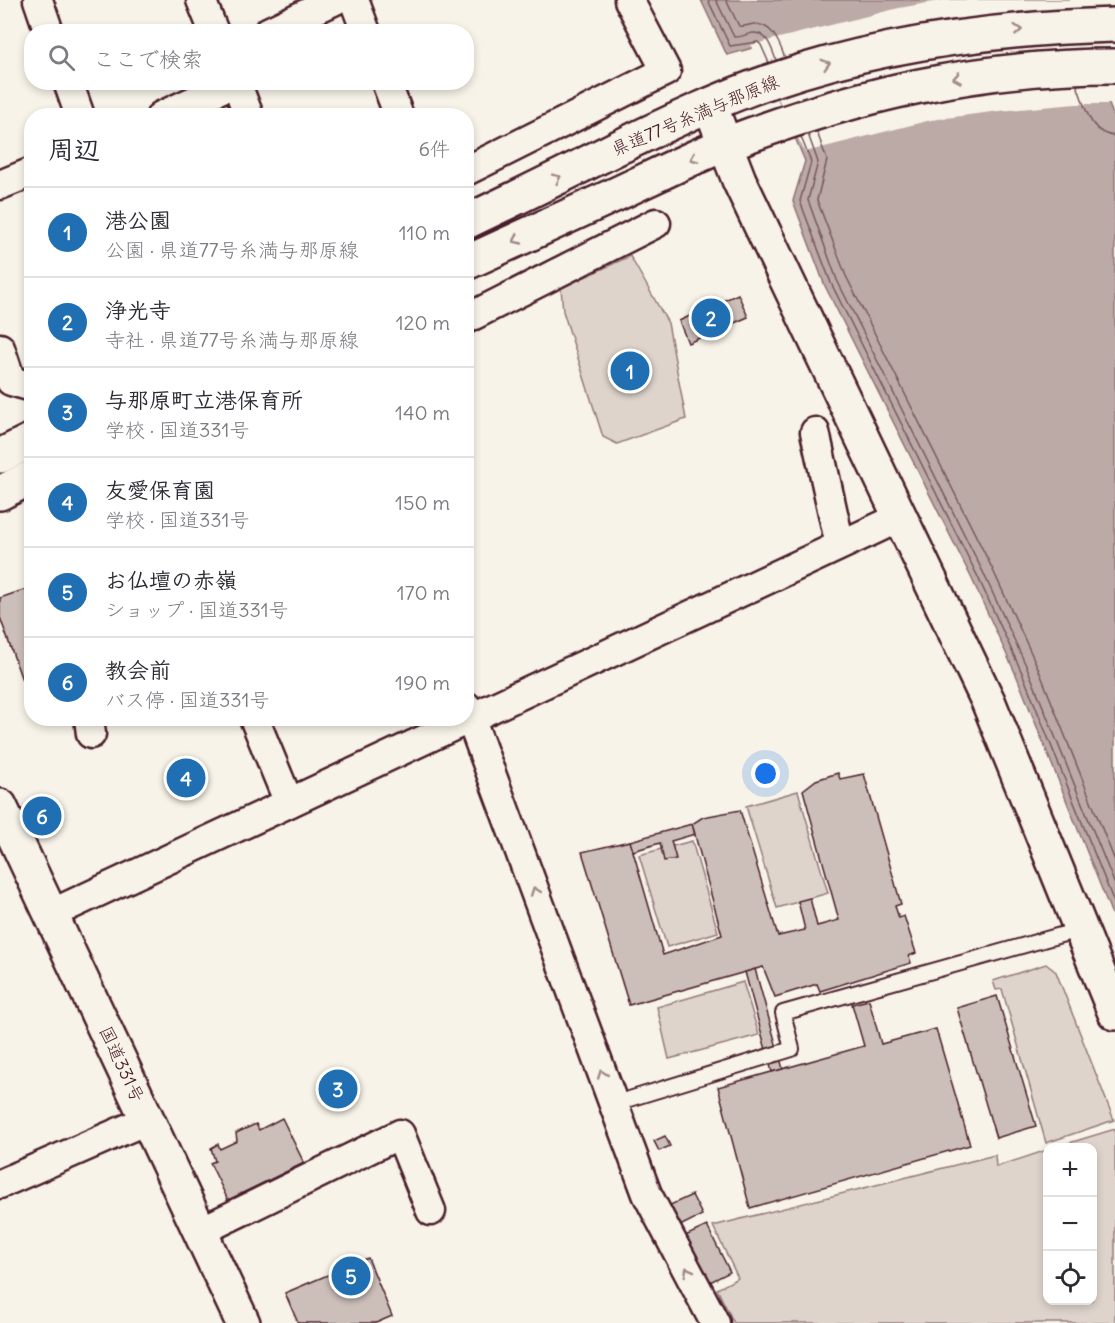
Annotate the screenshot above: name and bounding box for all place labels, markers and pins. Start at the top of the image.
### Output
pin: 2 [692,296,730,340]
pin: 1 [610,348,650,394]
pin: 4 [166,756,206,800]
pin: 6 [22,794,62,838]
pin: 3 [318,1066,358,1112]
pin: 5 [332,1254,370,1298]

